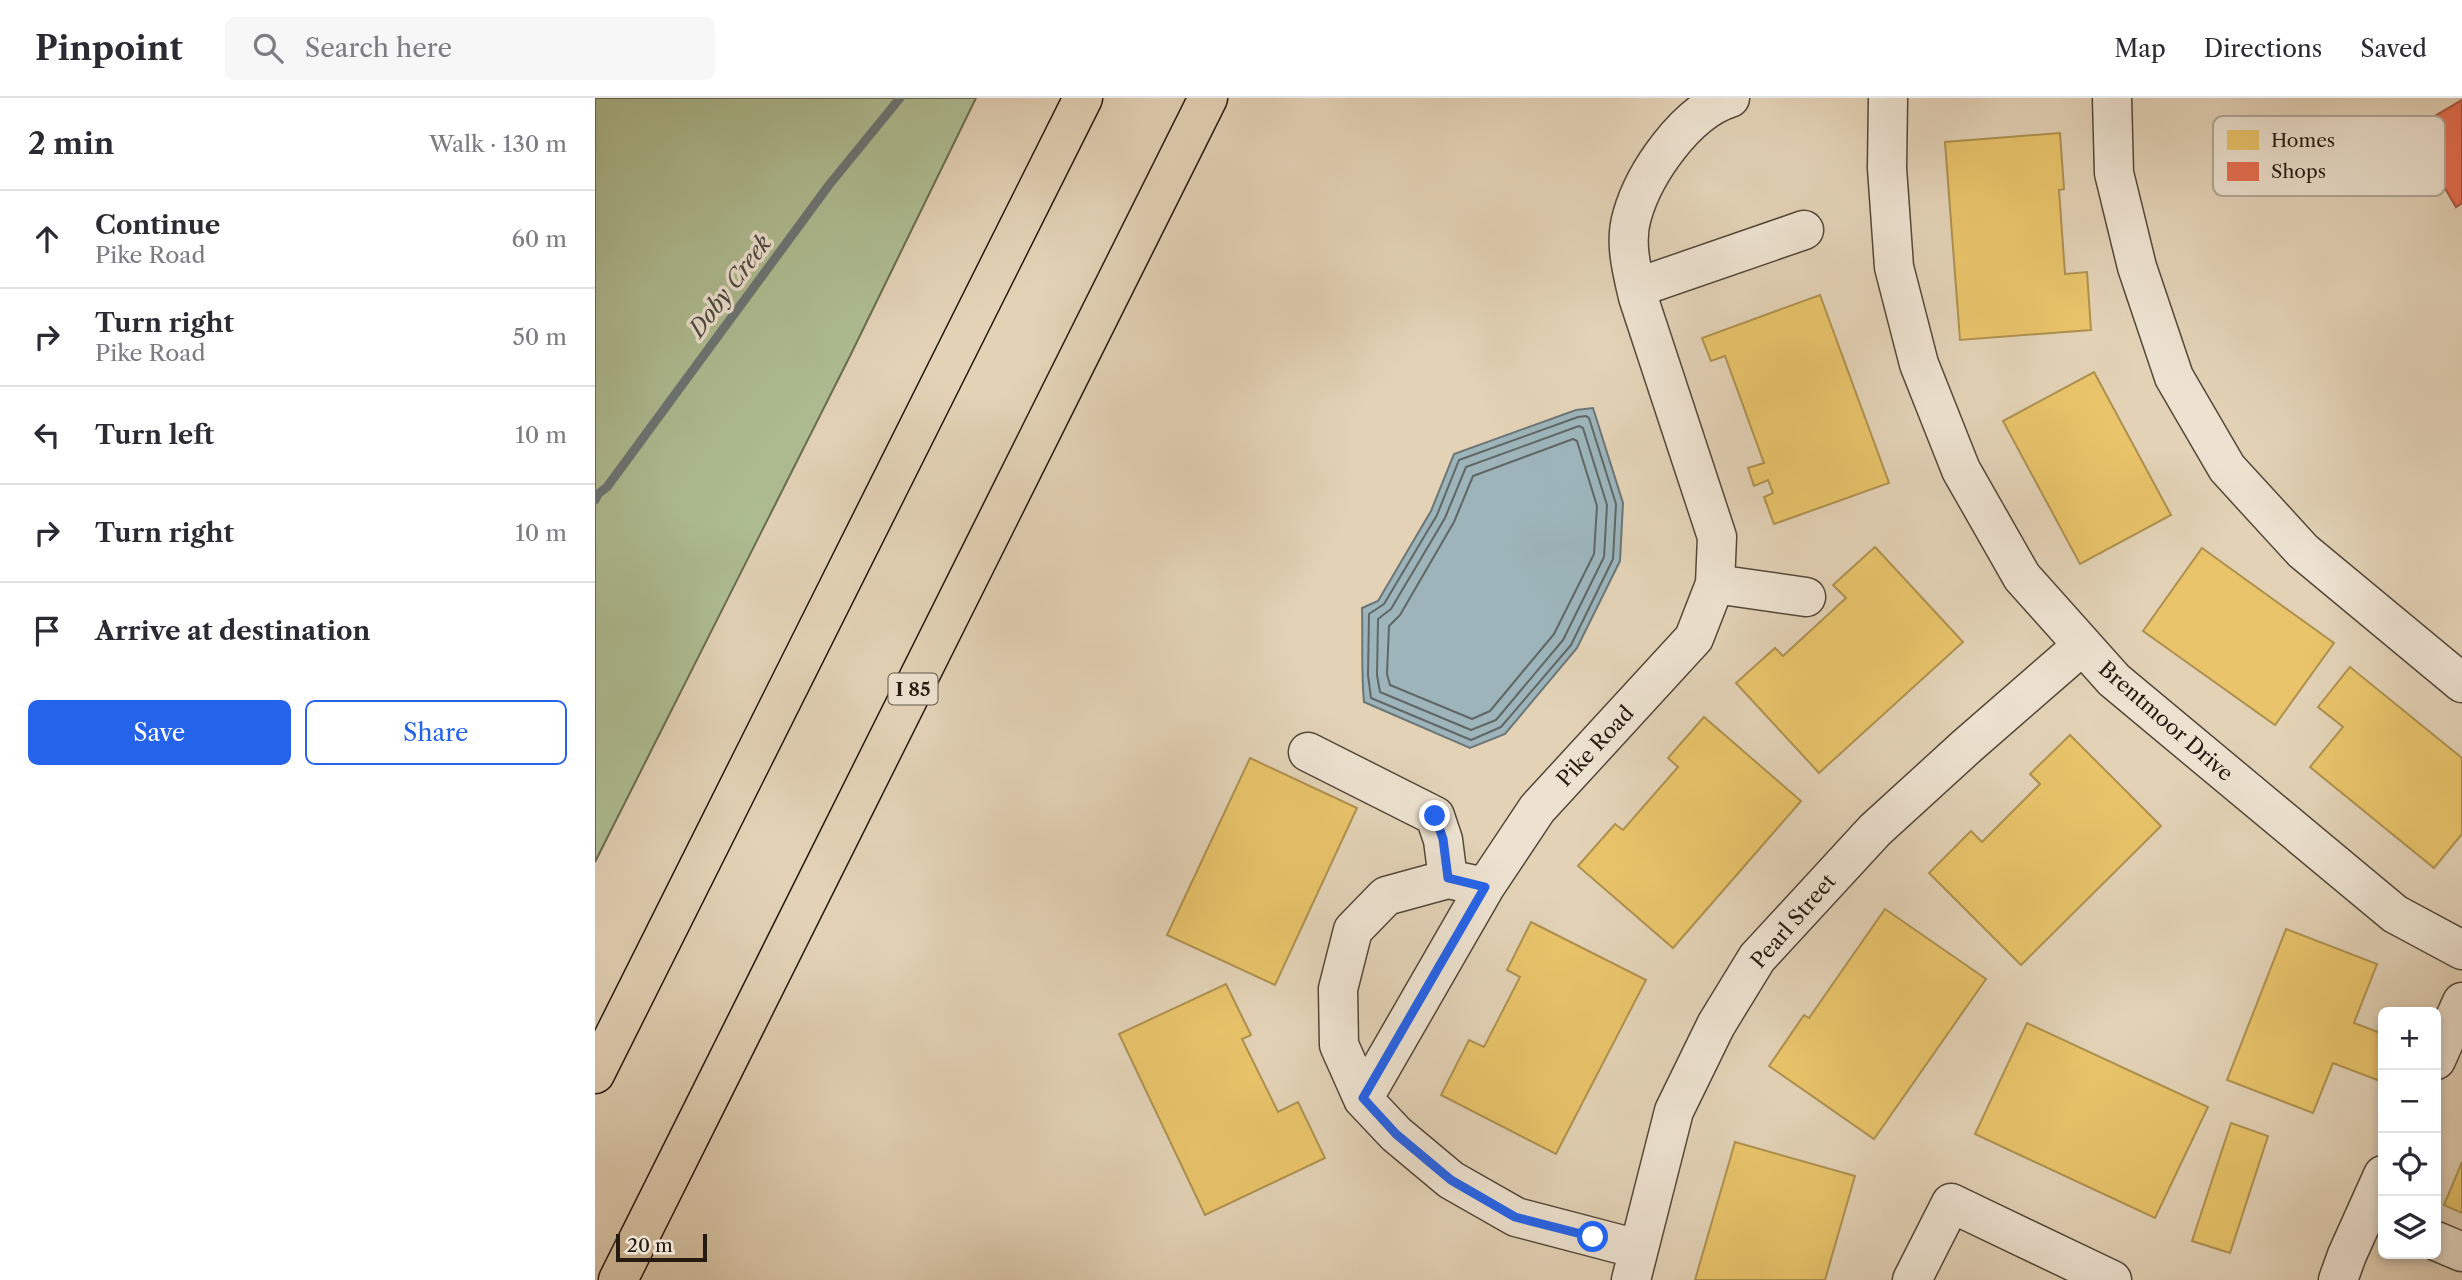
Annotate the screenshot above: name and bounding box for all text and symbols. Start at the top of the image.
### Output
search box [225,17,715,80]
text: Pinpoint [35,28,183,69]
icon: search [249,29,287,67]
text: Search here [305,32,452,64]
text: Map [2114,34,2166,63]
text: Directions [2204,34,2322,63]
text: Saved [2360,34,2427,63]
legend [2213,116,2445,196]
text: 2 min [28,125,114,162]
text: Homes [2271,129,2335,152]
text: Walk · 130 m [429,130,567,158]
text: Shops [2271,160,2326,183]
text: Continue [95,209,220,241]
icon: ahead [28,220,66,258]
text: 60 m [511,225,567,253]
water label: Doby Creek [681,230,777,344]
text: Pike Road [95,241,205,269]
text: Turn right [95,307,234,339]
icon: right [28,318,66,356]
text: 50 m [512,323,567,351]
text: Pike Road [95,339,205,367]
icon: left [28,416,66,454]
text: Turn left [95,419,214,451]
text: 10 m [515,421,567,449]
icon: right [28,514,66,552]
text: Turn right [95,517,234,549]
text: 10 m [515,519,567,547]
icon: arrive [28,612,66,650]
text: Arrive at destination [95,615,370,647]
street label: Brentmoor Drive [2094,656,2238,786]
road number: I 85 [889,674,937,704]
button: Save [28,700,291,765]
button: Share [305,700,567,765]
street label: Pike Road [1551,700,1639,791]
route end [1419,800,1450,831]
street label: Pearl Street [1745,868,1841,973]
map controls [2378,1007,2441,1259]
button: + [2378,1007,2441,1070]
button: − [2378,1070,2441,1133]
button: locate [2378,1133,2441,1196]
button: layers [2378,1196,2441,1259]
route start [1577,1221,1608,1252]
scale bar [616,1231,707,1263]
text: 20 m [627,1234,673,1257]

